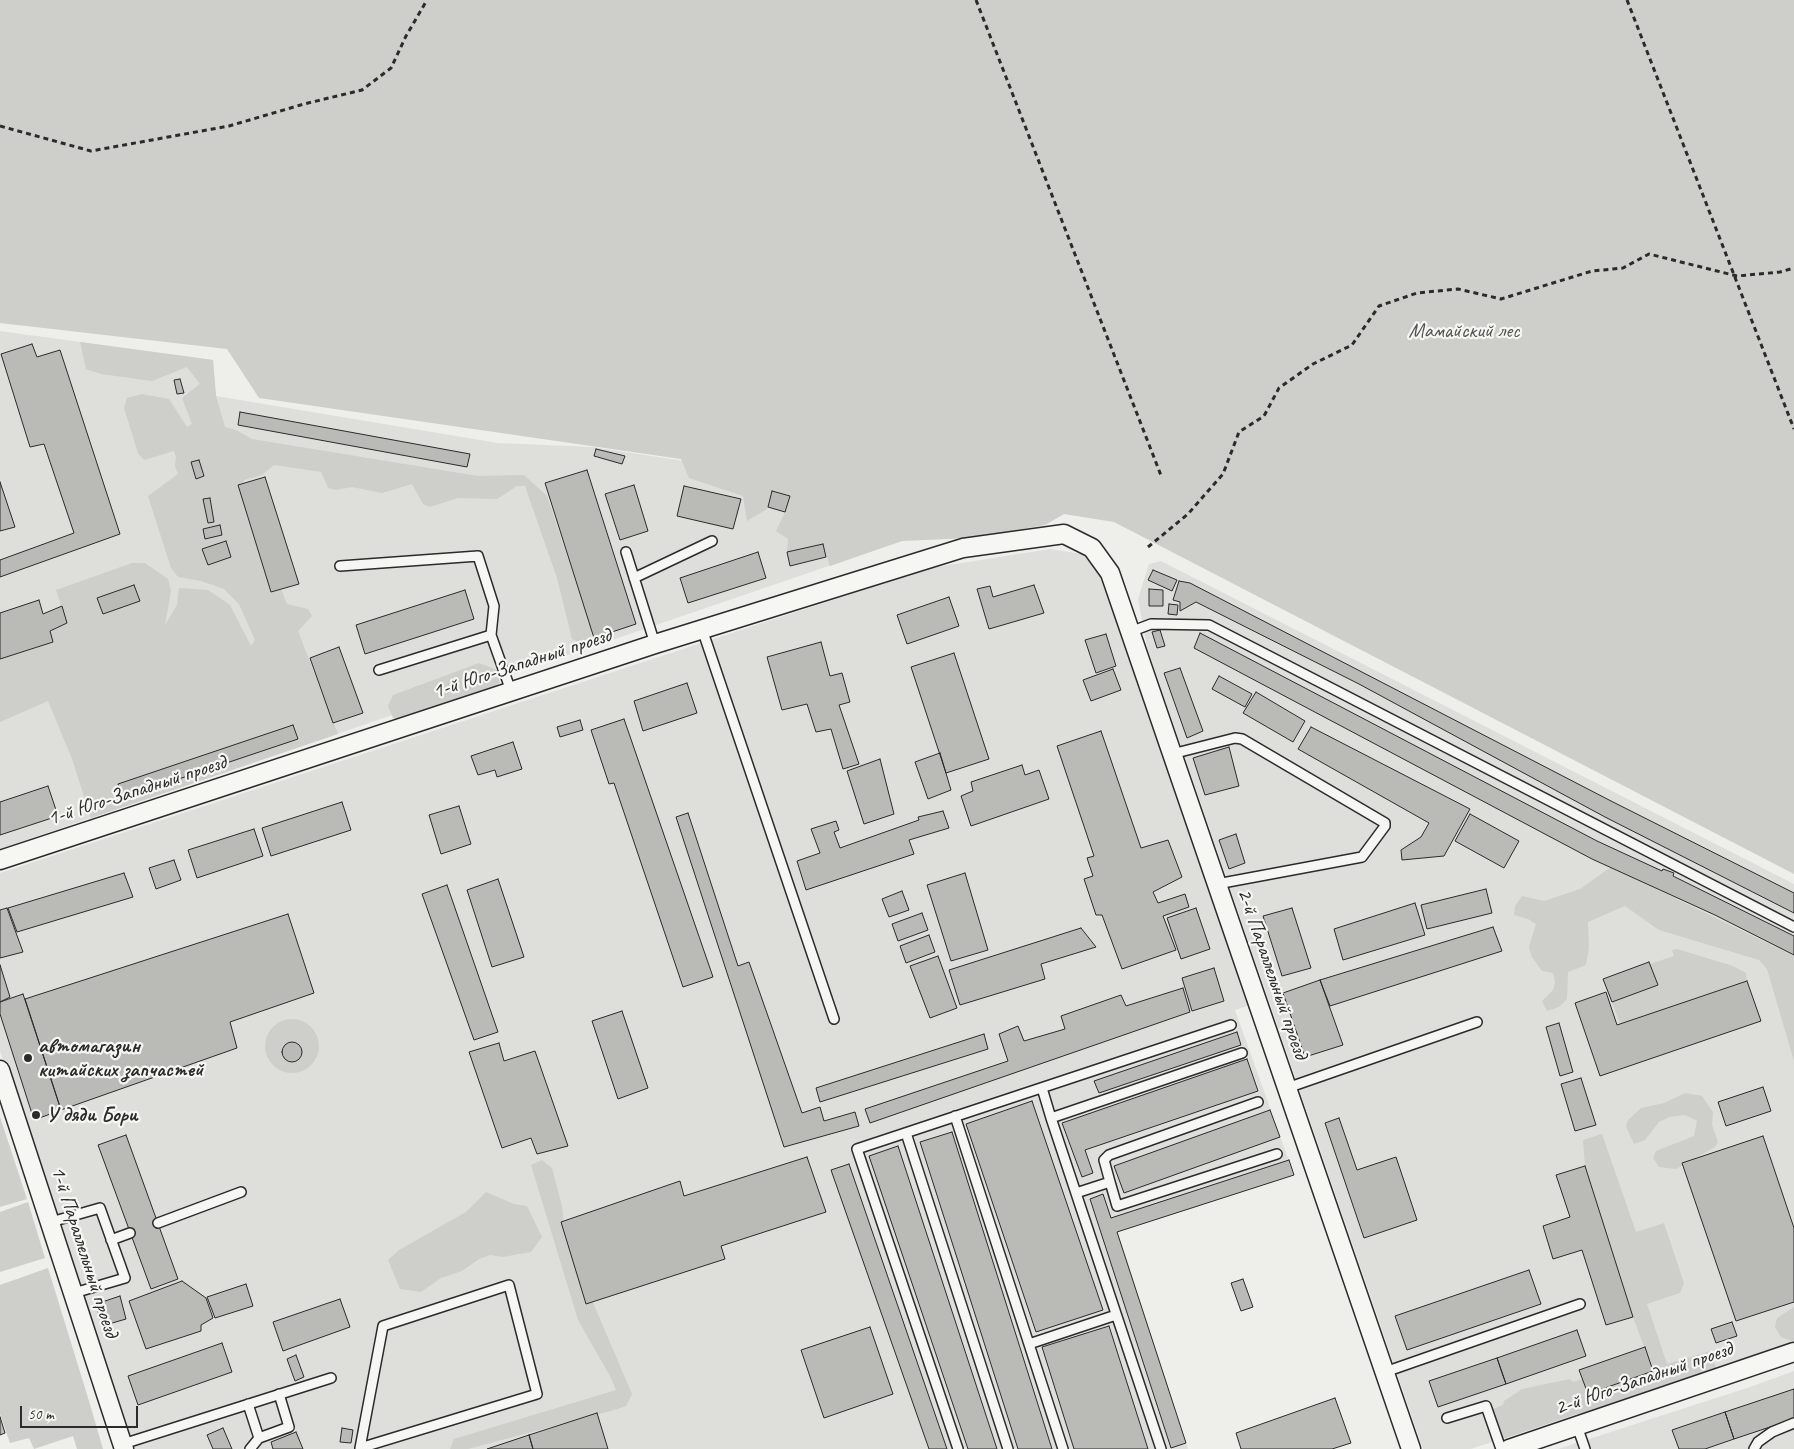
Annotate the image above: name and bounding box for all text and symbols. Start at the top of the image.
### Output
park label: Мамайский лес [1409,318,1519,344]
street label: 1-й Юго-Западный проезд [430,623,614,705]
street label: 1-й Юго-Западный проезд [45,750,229,832]
street label: 2-й Параллельный проезд [1231,885,1313,1063]
place label: автомагазин китайских запчастей [38,1033,203,1083]
marker: автомагазин китайских запчастей [22,1052,34,1064]
place label: У дяди Бори [46,1102,138,1128]
marker: У дяди Бори [30,1109,42,1121]
street label: 1-й Параллельный проезд [44,1163,124,1341]
street label: 2-й Юго-Западный проезд [1552,1337,1736,1421]
scale bar [22,1396,140,1428]
text: 50 m [28,1405,54,1424]

